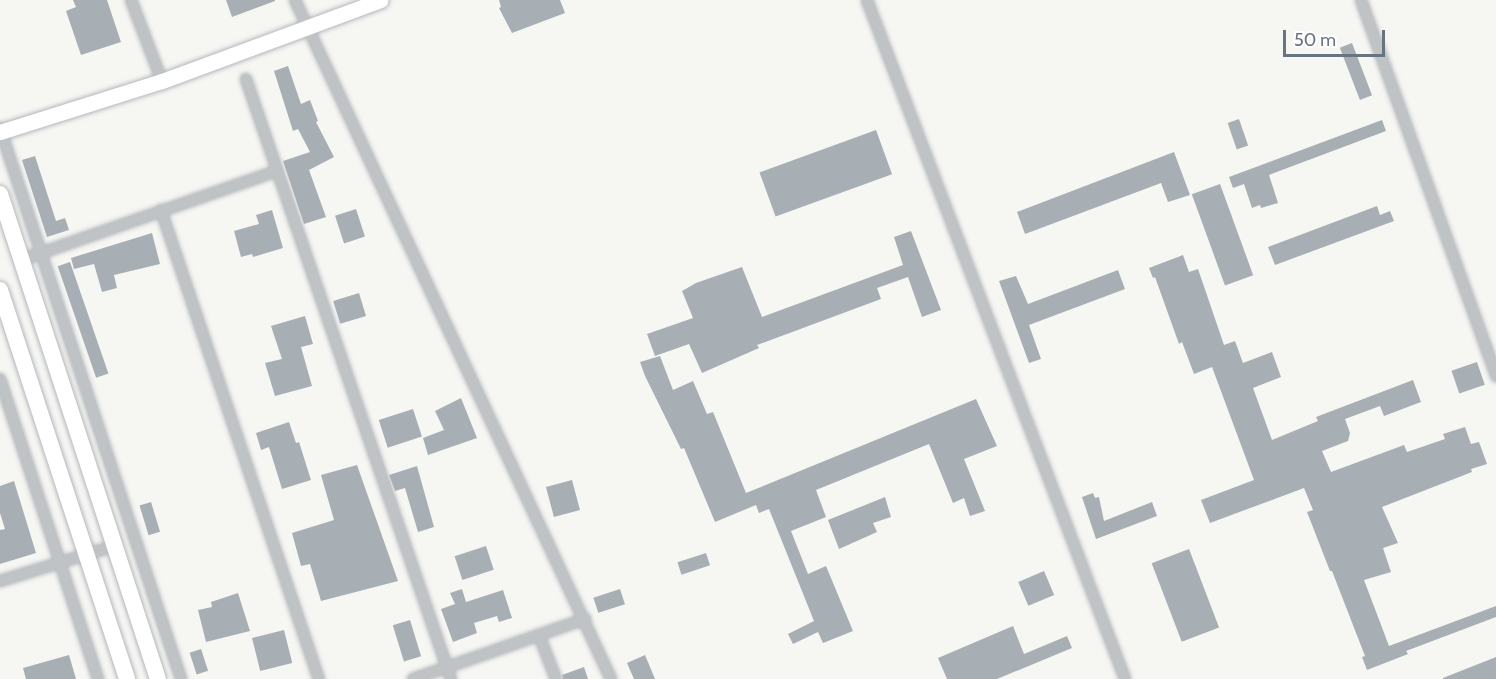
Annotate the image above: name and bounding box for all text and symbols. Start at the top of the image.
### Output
scale bar [1286,18,1388,56]
text: 50 m [1294,29,1336,51]

